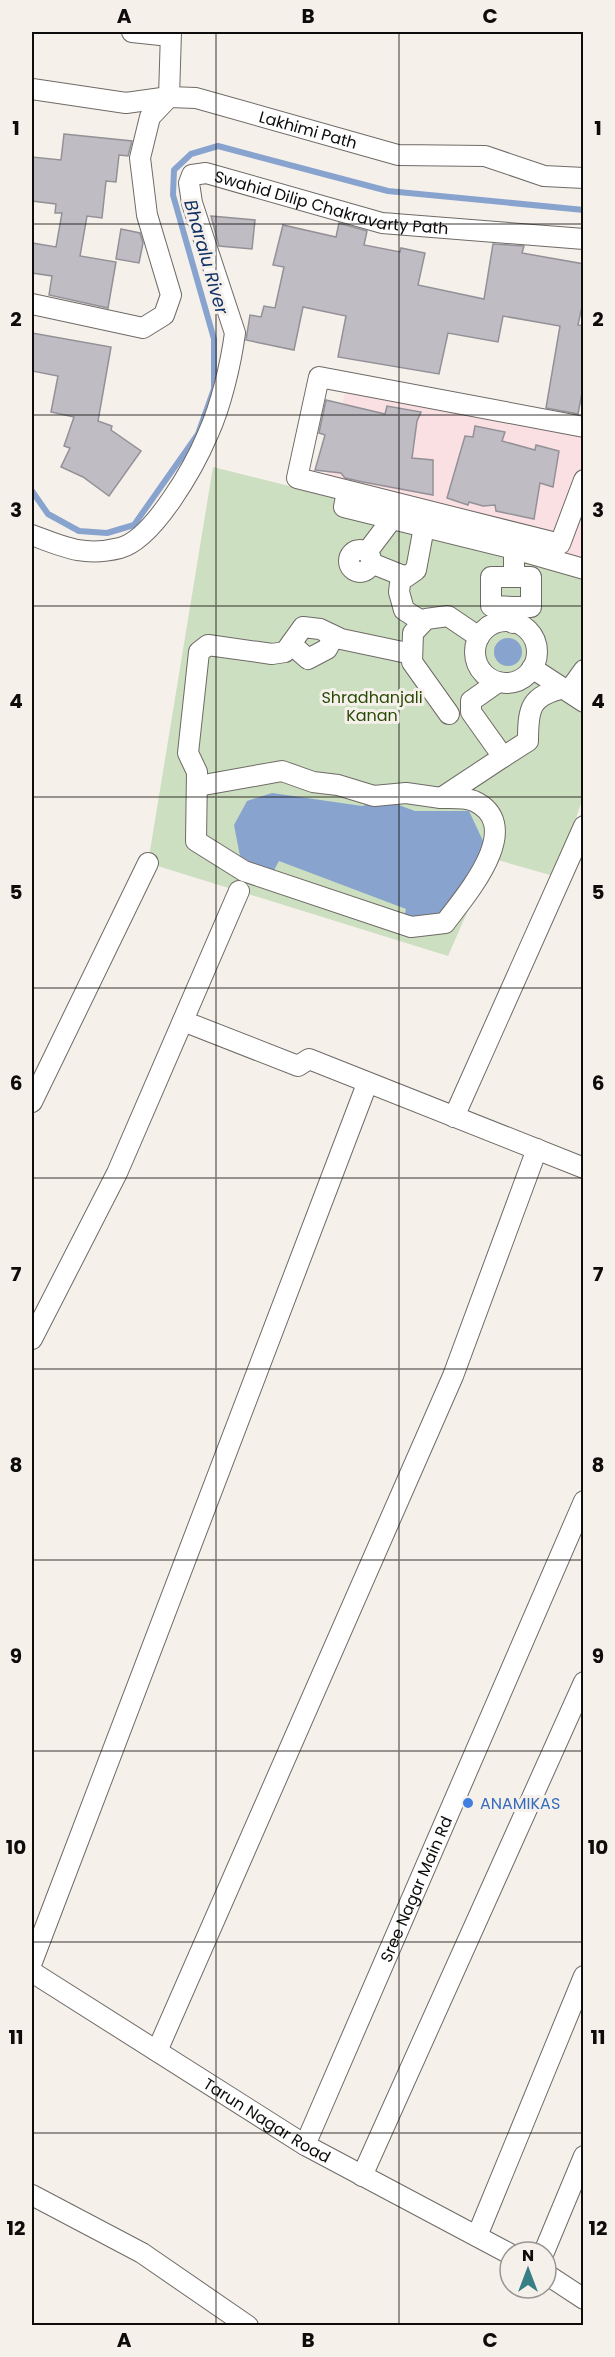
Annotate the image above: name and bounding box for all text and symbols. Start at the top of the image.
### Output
text: A [117,2,132,30]
text: B [301,2,315,30]
text: C [482,2,498,30]
street label: Lakhimi Path [256,105,360,155]
text: 1 [12,114,20,142]
text: 1 [594,114,602,142]
street label: Swahid Dilip Chakravarty Path [212,165,449,240]
water label: Bharalu River [178,197,235,318]
text: 2 [10,305,22,333]
text: 2 [592,305,604,333]
text: 3 [10,496,22,524]
text: 3 [592,496,604,524]
park label: Shradhanjali Kanan [321,686,423,727]
text: 4 [9,687,23,715]
text: 4 [591,687,605,715]
text: 5 [10,878,23,906]
text: 5 [592,878,605,906]
text: 6 [10,1069,22,1097]
text: 6 [592,1069,604,1097]
text: 7 [11,1260,22,1288]
text: 7 [593,1260,604,1288]
text: 8 [10,1451,22,1479]
text: 8 [592,1451,604,1479]
text: 9 [10,1642,22,1670]
text: 9 [592,1642,604,1670]
place label: ANAMIKAS [480,1792,560,1815]
marker: ANAMIKAS [461,1796,475,1810]
street label: Sree Nagar Main Rd [375,1813,458,1966]
text: 10 [6,1833,26,1861]
text: 10 [588,1833,608,1861]
text: 11 [8,2023,24,2051]
text: 11 [590,2023,606,2051]
street label: Tarun Nagar Road [199,2072,335,2169]
text: 12 [7,2214,25,2242]
text: 12 [589,2214,607,2242]
north arrow [498,2240,558,2300]
text: N [522,2244,534,2267]
text: A [117,2326,132,2354]
text: B [301,2326,315,2354]
text: C [482,2326,498,2354]

